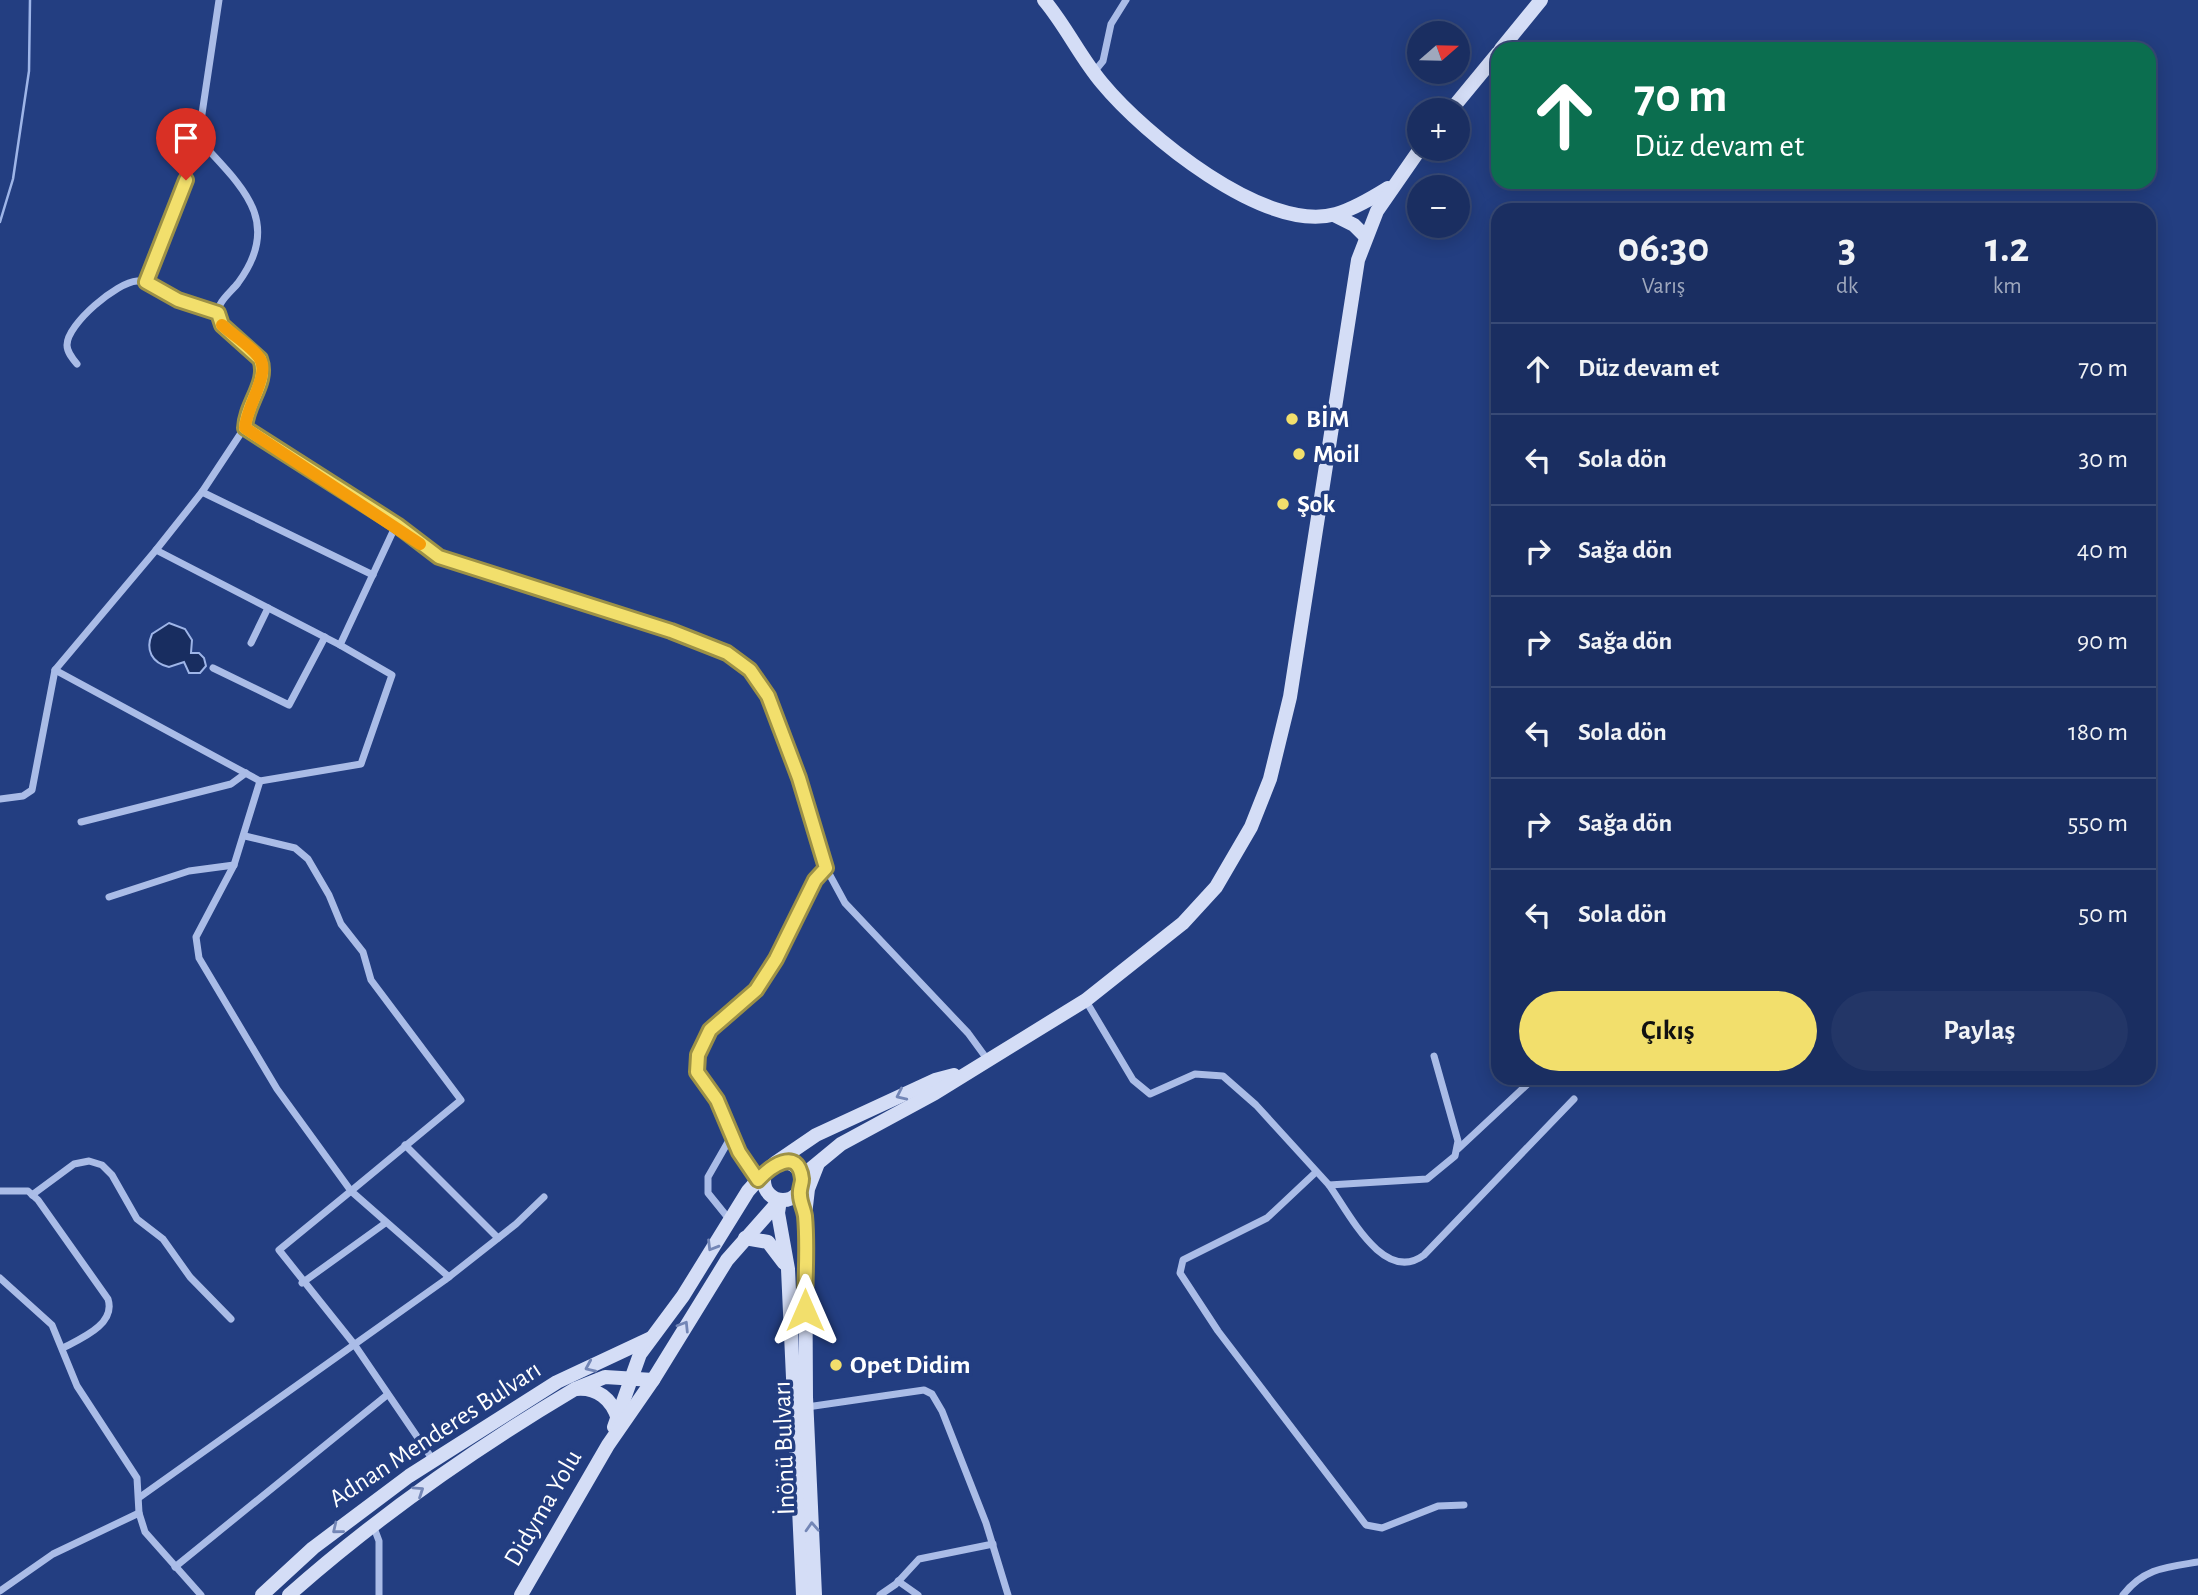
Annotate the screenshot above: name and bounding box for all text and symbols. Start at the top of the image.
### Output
north arrow [1407,21,1470,84]
map controls [1407,21,1470,238]
icon: ahead [1519,70,1610,161]
text: 70 m [1634,72,1728,121]
button: + [1407,98,1470,161]
pin [156,108,216,180]
icon: arrive [167,119,205,157]
text: Düz devam et [1634,130,1804,162]
button: − [1407,175,1470,238]
text: 06:30 [1618,227,1709,269]
text: 3 [1838,227,1856,269]
text: 1.2 [1985,227,2029,269]
text: Varış [1642,275,1685,298]
text: dk [1836,275,1858,298]
text: km [1993,275,2022,298]
icon: ahead [1519,350,1557,388]
text: Düz devam et [1578,355,1719,381]
text: 70 m [2078,355,2128,381]
place label: BİM [1306,405,1349,432]
marker: BİM [1284,411,1300,427]
place label: Moil [1313,441,1360,467]
icon: left [1519,441,1557,479]
marker: Moil [1291,446,1307,462]
text: Sola dön [1578,446,1667,472]
text: 30 m [2078,446,2128,472]
place label: Şok [1297,491,1335,517]
marker: Şok [1275,496,1291,512]
icon: right [1519,532,1557,570]
text: Sağa dön [1578,537,1672,563]
text: 40 m [2077,537,2128,563]
icon: right [1519,623,1557,661]
text: Sağa dön [1578,628,1672,654]
text: 90 m [2077,628,2128,654]
icon: left [1519,714,1557,752]
text: Sola dön [1578,719,1667,745]
text: 180 m [2068,719,2128,745]
icon: right [1519,805,1557,843]
text: Sağa dön [1578,810,1672,836]
text: 550 m [2067,810,2128,836]
icon: left [1519,896,1557,934]
text: Sola dön [1578,901,1667,927]
text: 50 m [2078,901,2128,927]
button: Çıkış [1519,991,1817,1071]
button: Paylaş [1831,991,2128,1071]
one-way arrow [896,1087,909,1101]
one-way arrow [708,1239,721,1252]
position arrow [768,1273,842,1347]
one-way arrow [676,1320,689,1333]
place label: Opet Didim [850,1352,970,1378]
street label: Adnan Menderes Bulvarı [324,1356,546,1512]
marker: Opet Didim [828,1357,844,1373]
one-way arrow [585,1359,597,1373]
street label: İnönü Bulvarı [768,1380,799,1516]
street label: Didyma Yolu [499,1446,587,1570]
one-way arrow [411,1487,424,1500]
one-way arrow [332,1520,344,1533]
one-way arrow [805,1521,820,1532]

